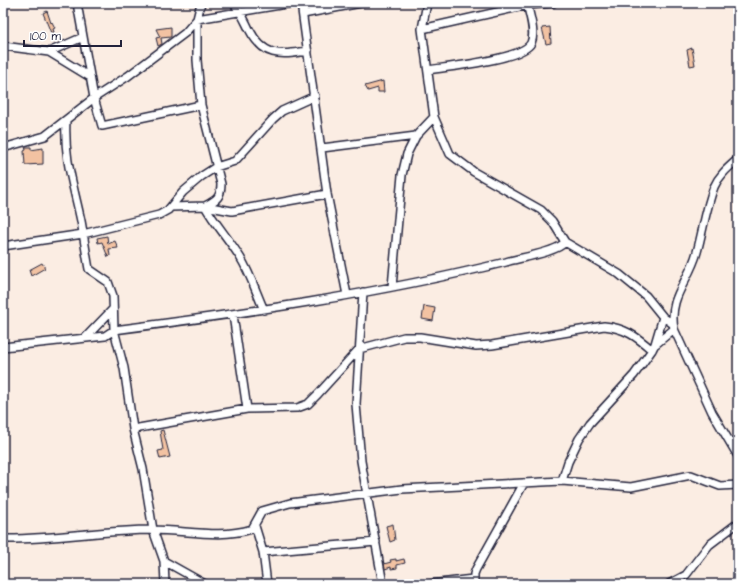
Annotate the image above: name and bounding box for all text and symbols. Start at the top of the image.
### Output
scale bar [24,22,121,48]
text: 100 m [30,28,61,45]

